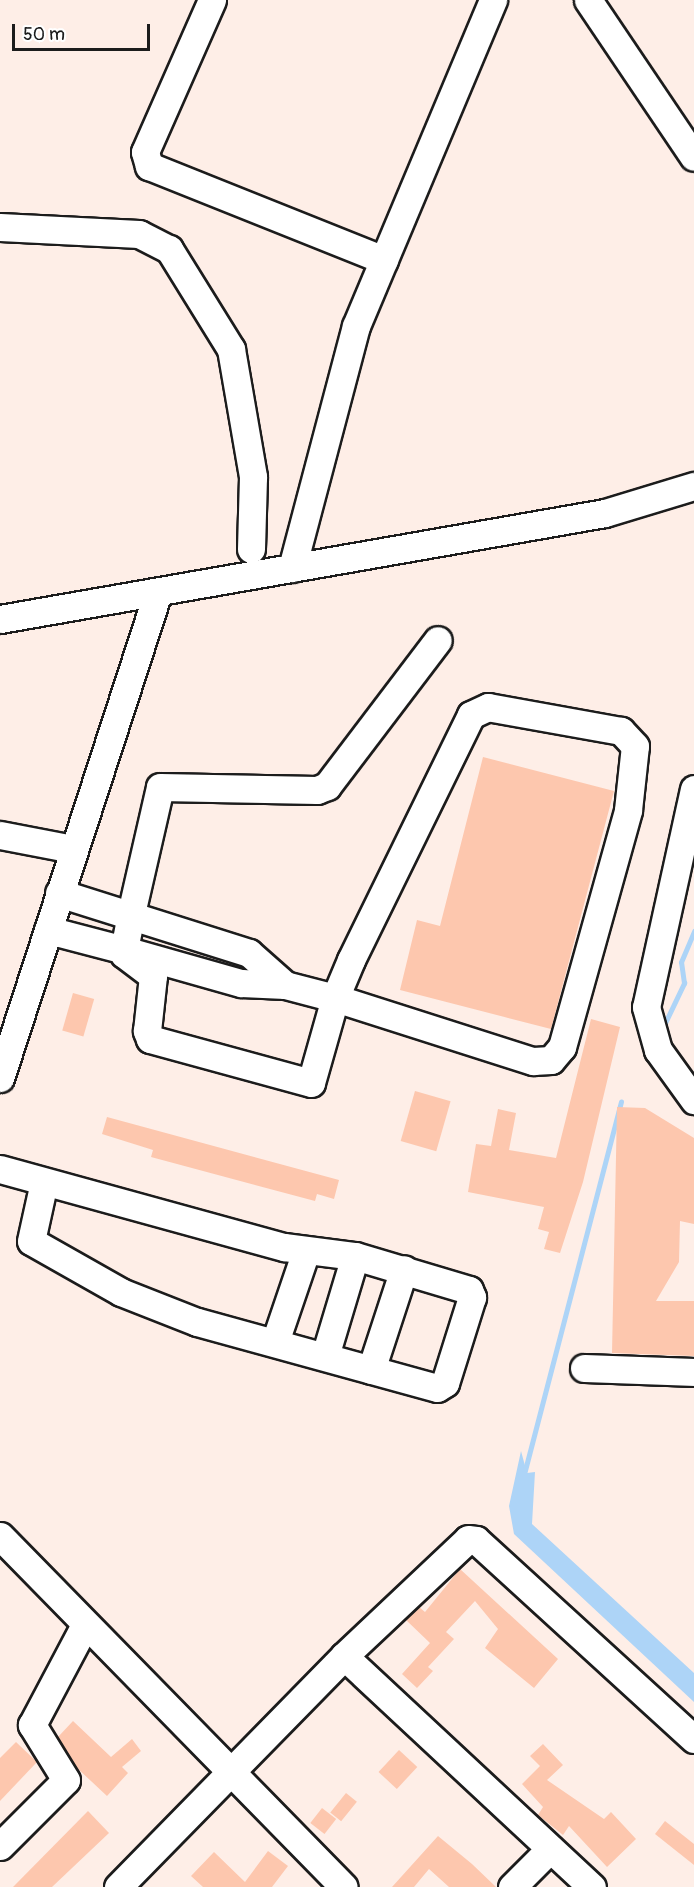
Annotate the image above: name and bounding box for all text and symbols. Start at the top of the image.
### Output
scale bar [15,12,153,50]
text: 50 m [23,23,65,46]

